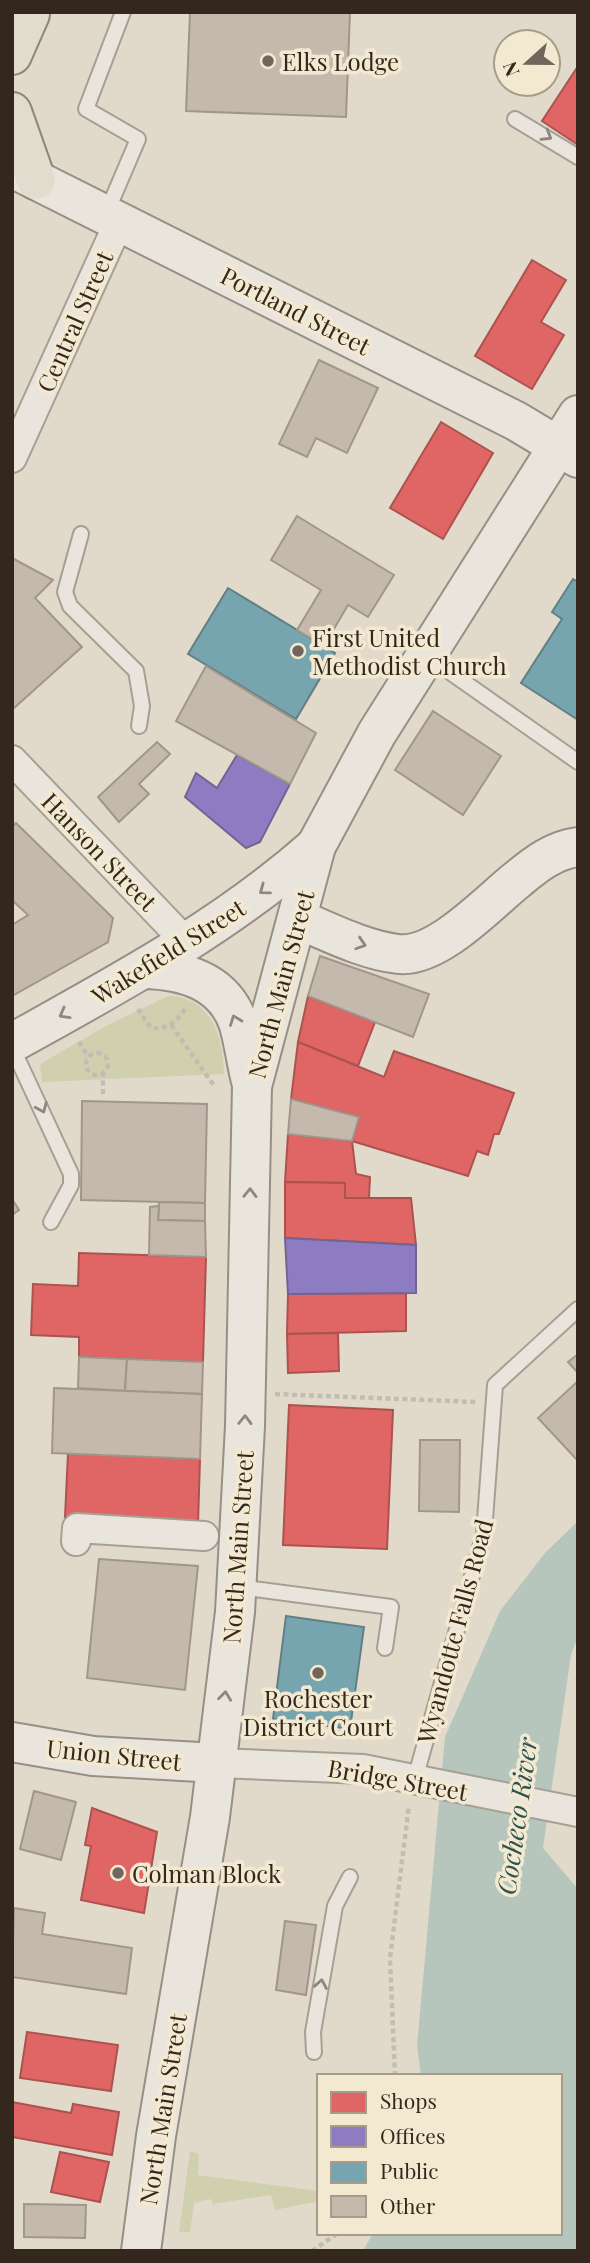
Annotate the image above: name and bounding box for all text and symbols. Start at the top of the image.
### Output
north arrow [492,28,562,98]
place label: Elks Lodge [282,45,399,77]
marker: Elks Lodge [260,53,276,69]
text: N [496,58,525,81]
one-way arrow [540,128,553,141]
street label: Central Street [29,245,120,397]
street label: Portland Street [216,259,377,362]
place label: First United Methodist Church [312,621,507,681]
marker: First United Methodist Church [290,643,306,659]
street label: Hanson Street [35,785,165,917]
one-way arrow [259,882,272,894]
street label: North Main Street [240,886,321,1082]
street label: Wakefield Street [84,891,251,1012]
one-way arrow [355,936,367,950]
one-way arrow [58,1006,71,1020]
one-way arrow [230,1015,244,1027]
one-way arrow [34,1101,48,1114]
one-way arrow [242,1187,257,1198]
one-way arrow [237,1414,253,1425]
street label: North Main Street [214,1449,260,1645]
street label: Wyandotte Falls Road [408,1515,499,1748]
marker: Rochester District Court [310,1665,326,1681]
place label: Rochester District Court [243,1682,393,1742]
one-way arrow [217,1690,232,1701]
street label: Union Street [45,1731,183,1777]
water label: Cocheco River [488,1734,544,1897]
street label: Bridge Street [326,1751,471,1807]
place label: Colman Block [132,1857,282,1889]
marker: Colman Block [110,1865,126,1881]
one-way arrow [313,1978,328,1990]
street label: North Main Street [131,2010,193,2207]
legend [317,2074,562,2235]
text: Shops [380,2086,437,2114]
text: Offices [380,2121,445,2149]
text: Public [380,2156,438,2184]
text: Other [380,2191,436,2219]

